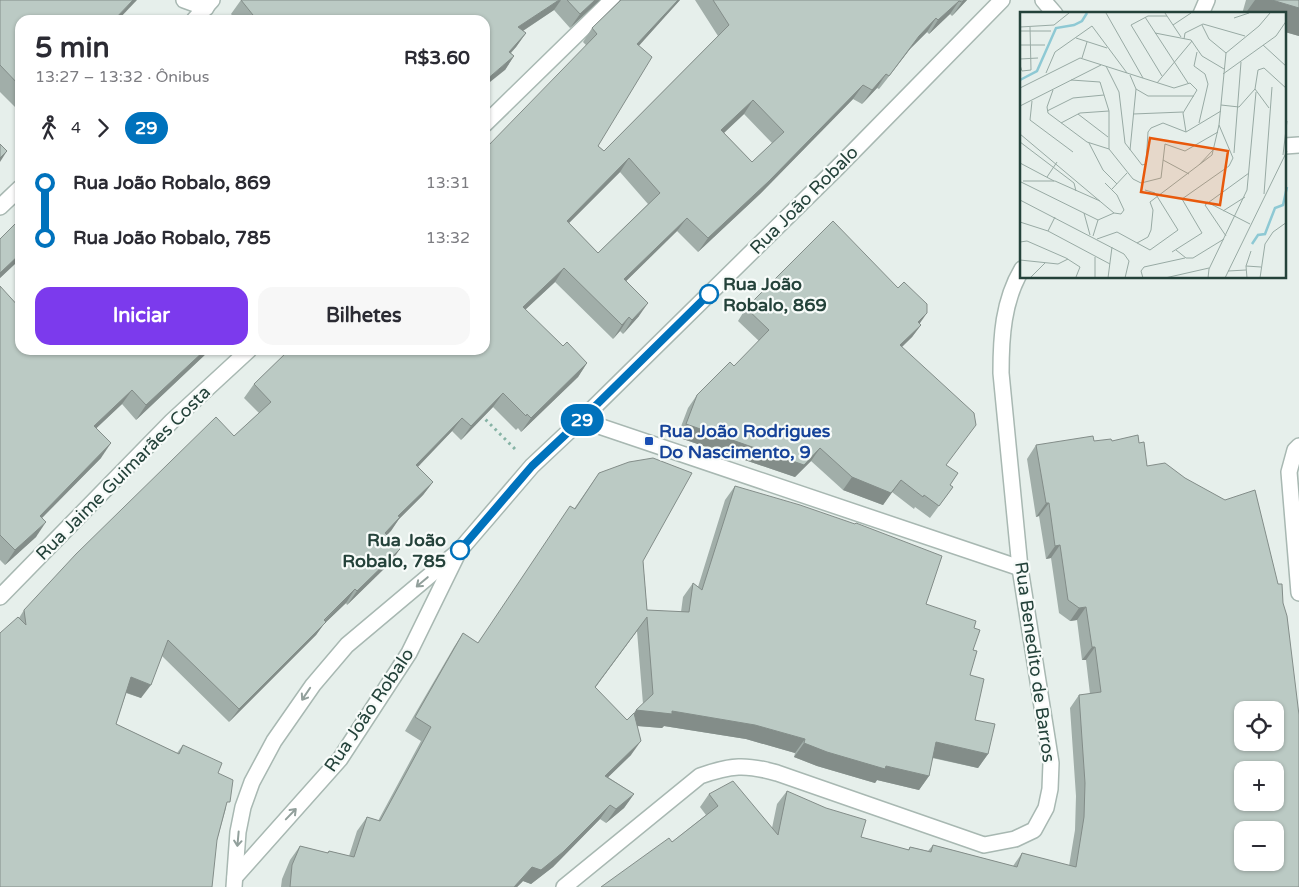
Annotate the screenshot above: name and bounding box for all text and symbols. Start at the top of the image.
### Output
inset map [1020,12,1286,279]
text: 5 min [35,31,110,65]
text: R$3.60 [404,47,470,69]
text: 13:27 – 13:32 · Ônibus [35,67,210,87]
icon: walk [35,114,63,142]
icon: forward [89,114,117,142]
text: 29 [135,117,158,139]
text: 4 [71,118,81,138]
street label: Rua João Robalo [745,141,863,259]
text: Rua João Robalo, 869 [73,172,271,194]
text: 13:31 [426,173,470,193]
text: Rua João Robalo, 785 [73,227,271,249]
text: 13:32 [426,228,470,248]
place label: Rua João Robalo, 869 [723,273,827,316]
marker: Rua João Robalo, 869 [699,284,719,304]
button: Iniciar [35,287,248,345]
button: Bilhetes [258,287,470,345]
street label: Rua Jaime Guimarães Costa [31,381,215,565]
line badge: 29 [560,404,604,436]
text: 29 [571,409,593,431]
place label: Rua João Rodrigues Do Nascimento, 9 [659,420,831,463]
marker: Rua João Rodrigues Do Nascimento, 9 [643,435,655,447]
place label: Rua João Robalo, 785 [342,529,446,572]
marker: Rua João Robalo, 785 [450,540,470,560]
street label: Rua Benedito de Barros [1010,560,1060,764]
one-way arrow [416,576,429,587]
street label: Rua João Robalo [320,644,418,776]
one-way arrow [301,687,311,701]
map controls [1234,701,1284,871]
button: locate [1234,701,1284,751]
button: + [1234,761,1284,811]
one-way arrow [285,808,297,821]
button: − [1234,821,1284,871]
one-way arrow [233,831,243,847]

